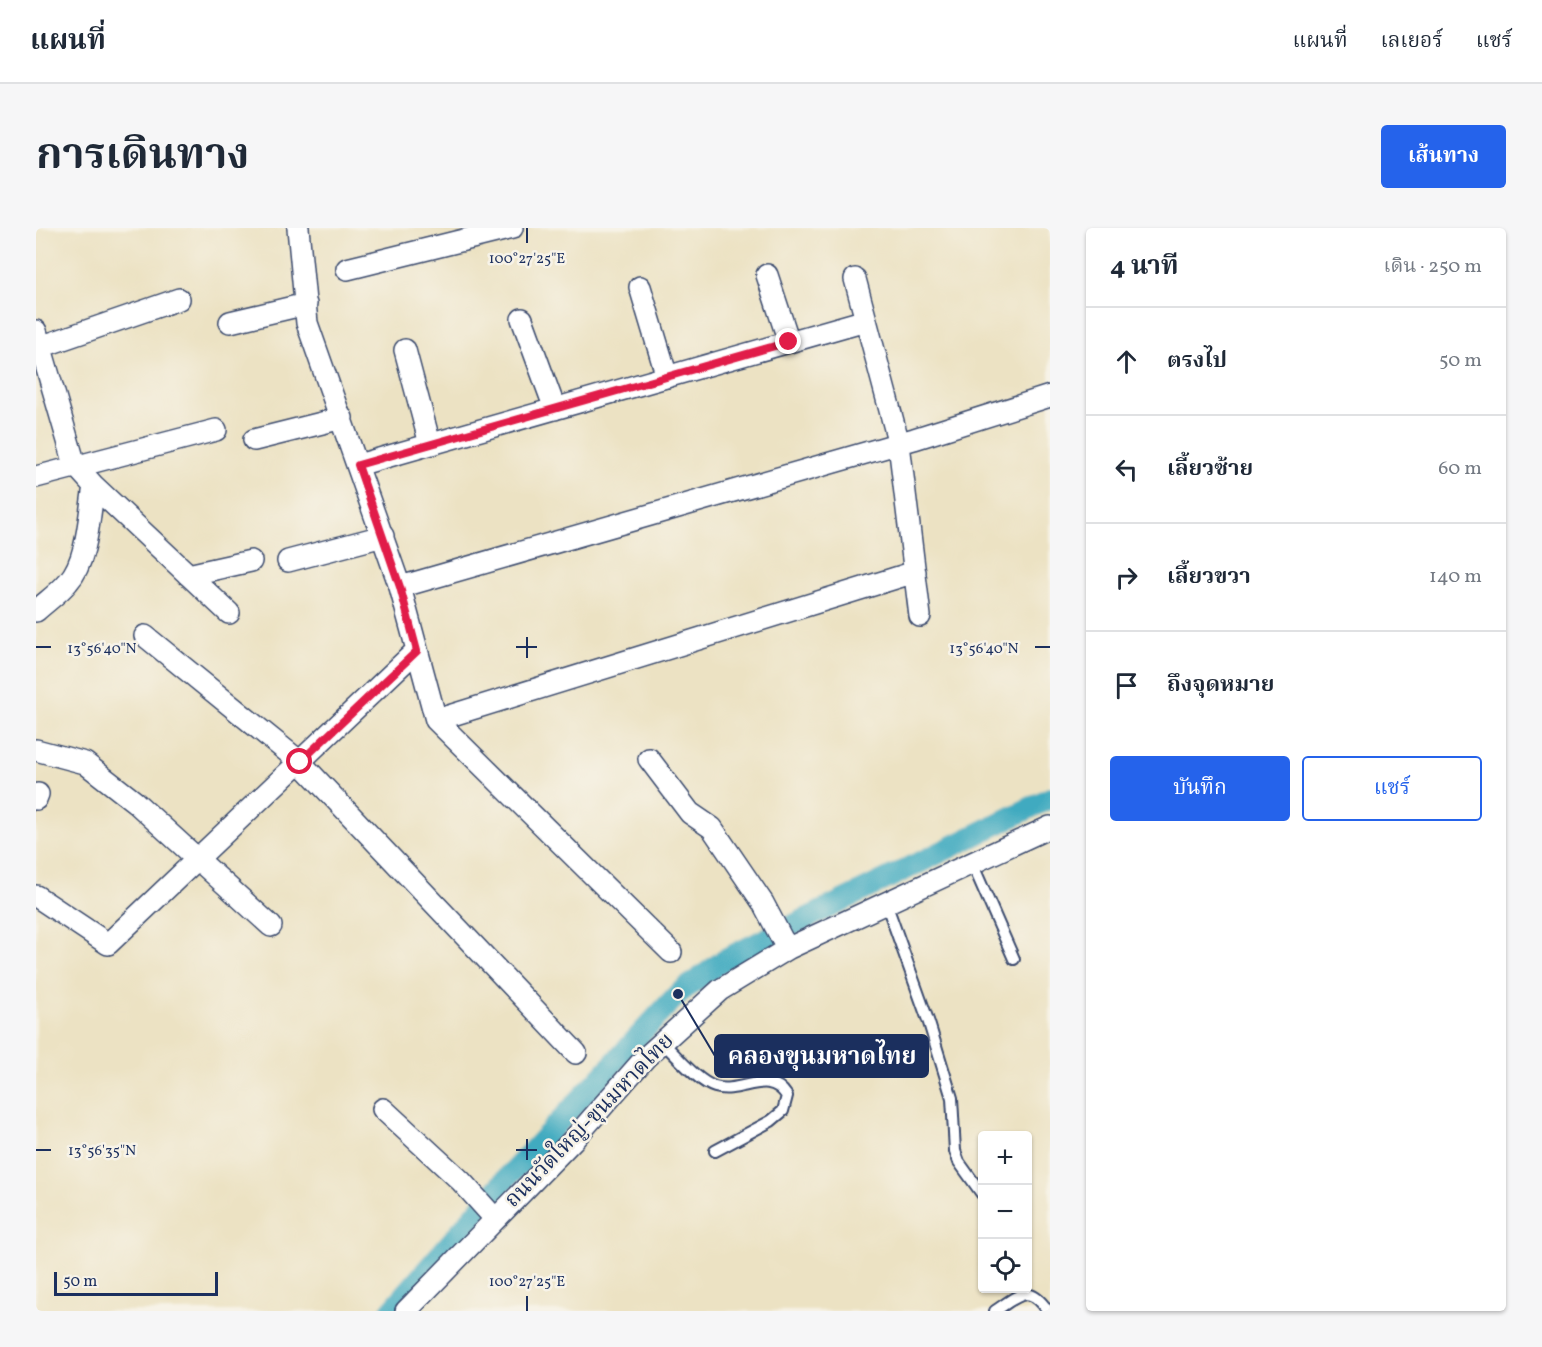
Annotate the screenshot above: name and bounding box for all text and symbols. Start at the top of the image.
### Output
text: แผนที่ [30,22,106,61]
text: แผนที่ [1293,27,1348,56]
text: เลเยอร์ [1381,27,1443,56]
text: แชร์ [1476,27,1512,56]
button: เส้นทาง [1381,125,1506,188]
text: การเดินทาง [36,128,249,187]
text: 100°27'25"E [489,249,565,270]
text: 4 นาที [1110,249,1178,285]
text: เดิน · 250 m [1384,253,1482,281]
route end [775,328,801,354]
icon: ahead [1110,345,1143,378]
text: ตรงไป [1167,346,1227,377]
text: 50 m [1439,347,1482,375]
icon: left [1110,453,1143,486]
text: เลี้ยวซ้าย [1167,454,1253,485]
text: 60 m [1438,455,1482,483]
icon: right [1110,561,1143,594]
text: เลี้ยวขวา [1167,562,1251,593]
text: 140 m [1429,563,1482,591]
text: 13°56'40"N [67,639,137,660]
text: 13°56'40"N [949,639,1019,660]
icon: arrive [1110,669,1143,702]
text: ถึงจุดหมาย [1167,670,1274,701]
route start [286,748,312,774]
button: บันทึก [1110,756,1290,821]
button: แชร์ [1302,756,1482,821]
street label: ถนนวัดใหญ่-ขุนมหาดไทย [497,1026,682,1215]
callout: คลองขุนมหาดไทย [715,1035,928,1077]
text: คลองขุนมหาดไทย [728,1039,916,1075]
map controls [978,1131,1032,1293]
button: + [978,1131,1032,1185]
text: 13°56'35"N [68,1141,136,1162]
button: − [978,1185,1032,1239]
button: locate [978,1239,1032,1293]
scale bar [54,1269,218,1296]
text: 50 m [63,1271,97,1293]
text: 100°27'25"E [489,1272,565,1293]

